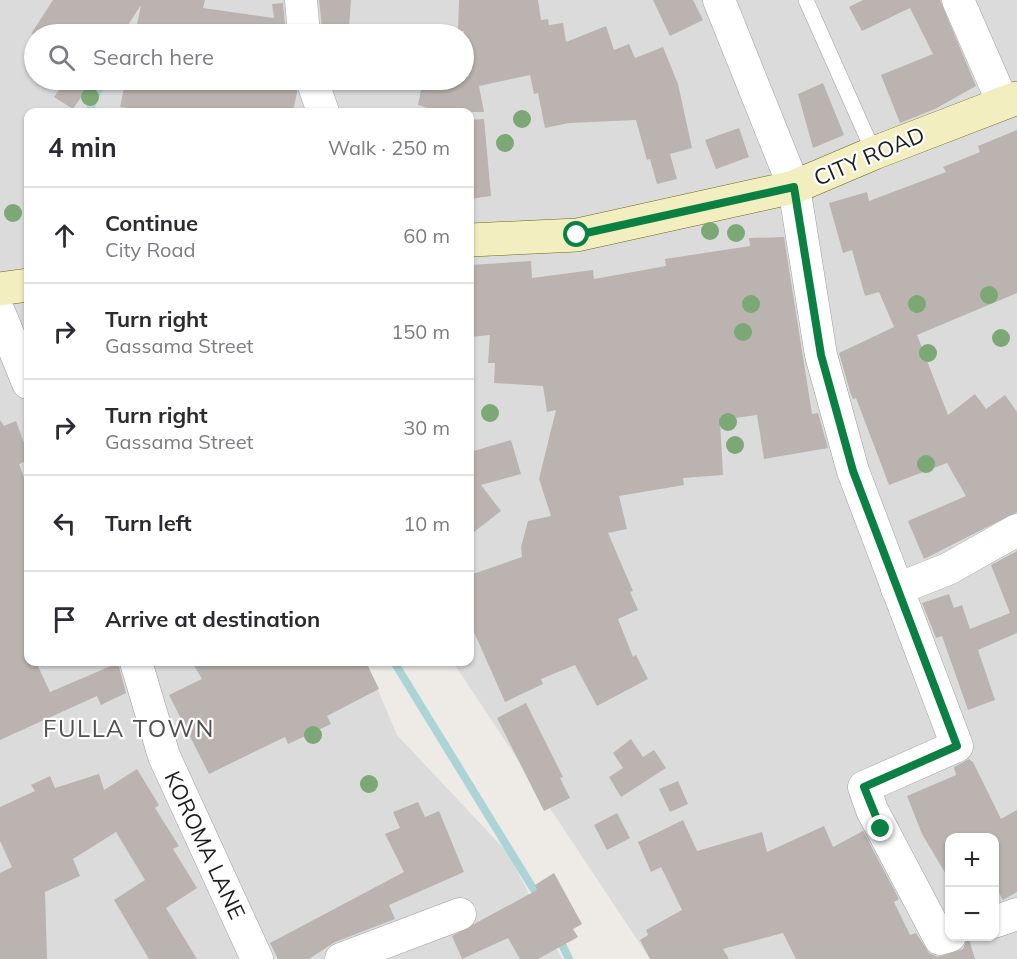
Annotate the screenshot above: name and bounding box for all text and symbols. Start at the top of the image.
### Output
search box [24,24,474,90]
icon: search [45,41,78,74]
text: Search here [93,43,214,71]
street label: CITY ROAD [809,120,929,192]
text: 4 min [48,131,117,164]
text: Walk · 250 m [328,135,450,160]
text: Continue [105,209,198,237]
icon: ahead [48,219,81,252]
route start [563,221,589,247]
text: 60 m [403,223,450,248]
text: City Road [105,237,195,262]
text: Turn right [105,305,208,333]
icon: right [48,315,81,348]
text: 150 m [391,319,450,344]
text: Gassama Street [105,333,254,358]
text: Turn right [105,401,208,429]
icon: right [48,411,81,444]
text: 30 m [403,415,450,440]
text: Gassama Street [105,429,254,454]
icon: left [48,507,81,540]
text: Turn left [105,509,192,537]
text: 10 m [403,511,450,536]
icon: arrive [48,603,81,636]
text: Arrive at destination [105,605,320,633]
district label: FULLA TOWN [43,713,215,743]
street label: KOROMA LANE [158,766,252,924]
route end [867,815,893,841]
map controls [945,833,999,941]
button: + [945,833,999,887]
button: − [945,887,999,941]

